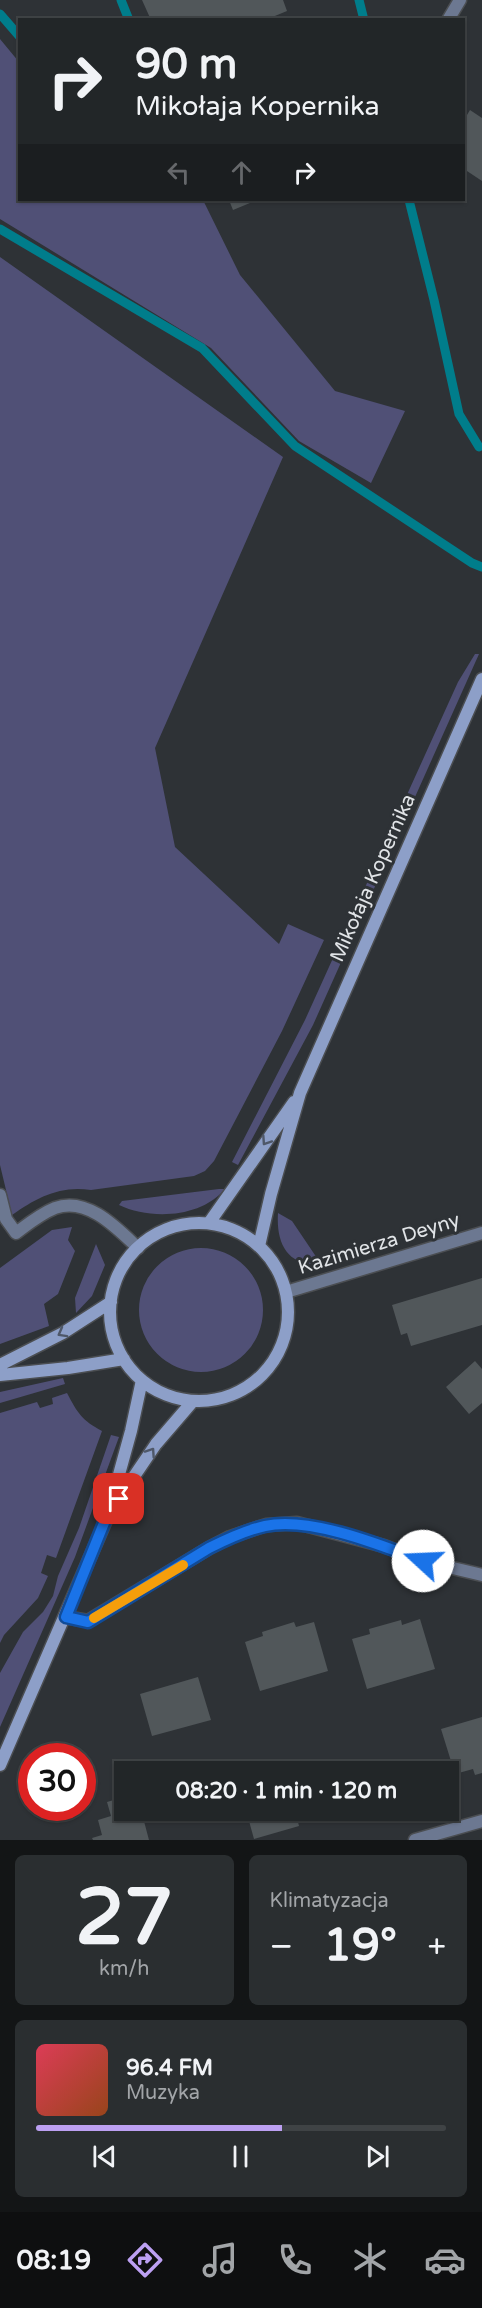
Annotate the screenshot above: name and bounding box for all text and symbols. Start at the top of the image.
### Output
text: 90 m [135,39,237,90]
icon: right [36,42,114,120]
text: Mikołaja Kopernika [135,90,380,123]
icon: left [162,156,195,189]
icon: ahead [225,156,258,189]
icon: right [288,156,321,189]
street label: Mikołaja Kopernika [325,790,421,966]
one-way arrow [263,1135,274,1146]
street label: Kazimierza Deyny [295,1208,463,1280]
one-way arrow [57,1326,68,1337]
one-way arrow [144,1447,155,1458]
pin [93,1473,144,1524]
icon: arrive [102,1482,135,1515]
position arrow [391,1529,455,1593]
speed limit sign: 30 [18,1743,96,1821]
text: 08:20 · 1 min · 120 m [176,1778,397,1804]
text: 27 [75,1871,173,1965]
text: Klimatyzacja [270,1889,389,1913]
text: 19° [323,1919,397,1973]
text: − [270,1927,293,1966]
text: + [427,1927,446,1966]
text: km/h [99,1957,149,1981]
text: 96.4 FM [126,2055,213,2081]
text: Muzyka [126,2081,200,2105]
icon: previous [88,2140,121,2173]
icon: pause [224,2140,257,2173]
icon: next [361,2140,394,2173]
icon: directions [124,2239,166,2281]
icon: music [199,2239,241,2281]
icon: phone [274,2239,316,2281]
icon: climate [349,2239,391,2281]
icon: car [424,2239,466,2281]
text: 08:19 [16,2244,91,2277]

